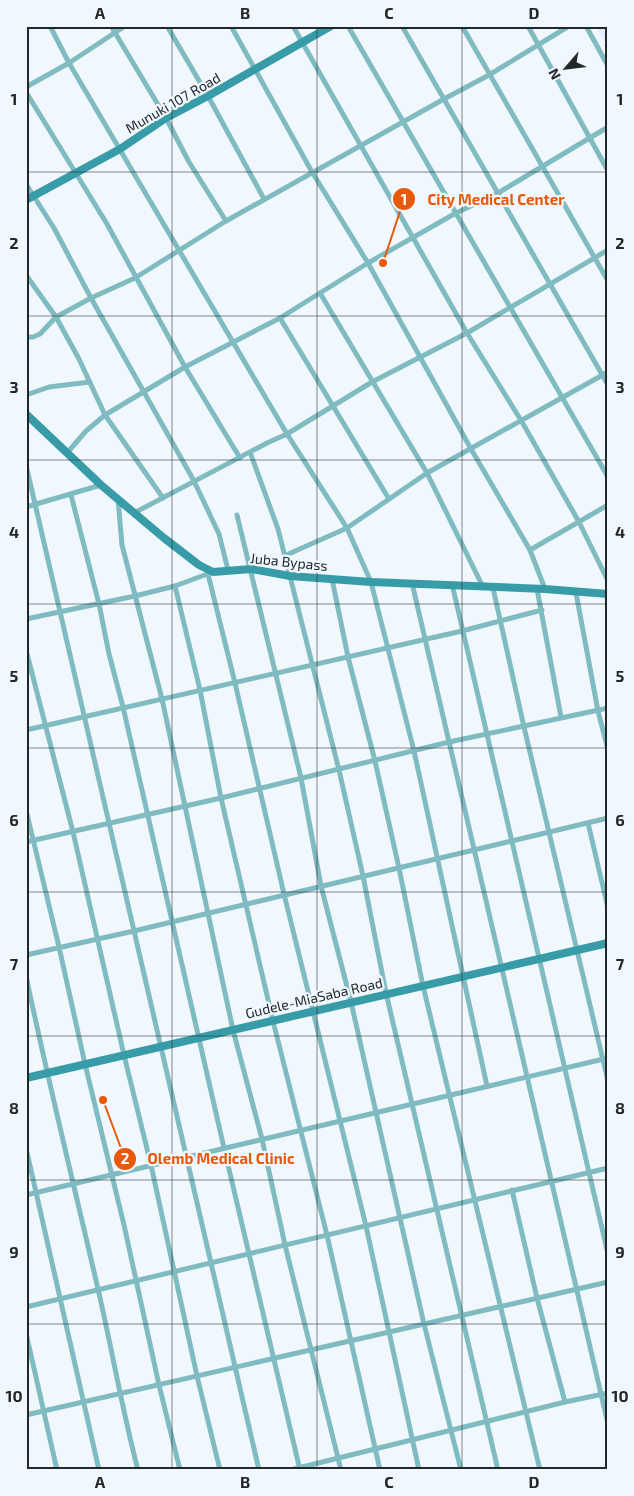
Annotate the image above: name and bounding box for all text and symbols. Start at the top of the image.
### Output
text: A [95,3,106,22]
text: B [240,3,250,22]
text: C [384,3,394,22]
text: D [529,3,540,22]
north arrow [542,42,592,92]
text: N [544,66,564,83]
street label: Munuki 107 Road [122,69,223,137]
text: 1 [11,89,17,108]
text: 1 [617,89,623,108]
callout: City Medical Center [392,184,574,214]
text: 1 [401,190,407,208]
text: City Medical Center [427,190,565,209]
text: 2 [9,233,19,252]
text: 2 [615,233,625,252]
text: 3 [9,377,19,396]
text: 3 [615,377,625,396]
text: 4 [9,522,19,541]
text: 4 [615,522,625,541]
street label: Juba Bypass [250,549,329,574]
text: 5 [10,666,19,685]
text: 5 [616,666,625,685]
text: 6 [9,810,19,829]
text: 6 [615,810,625,829]
text: 7 [10,954,19,973]
text: 7 [616,954,625,973]
street label: Gudele-MiaSaba Road [244,973,384,1022]
text: 8 [9,1098,19,1117]
text: 8 [615,1098,625,1117]
callout: Olemb Medical Clinic [112,1144,305,1174]
text: 2 [121,1149,130,1167]
text: Olemb Medical Clinic [147,1149,295,1167]
text: 9 [9,1242,19,1261]
text: 9 [615,1242,625,1261]
text: 10 [5,1386,23,1405]
text: 10 [611,1386,629,1405]
text: A [95,1472,106,1491]
text: B [240,1472,250,1491]
text: C [384,1472,394,1491]
text: D [529,1472,540,1491]

